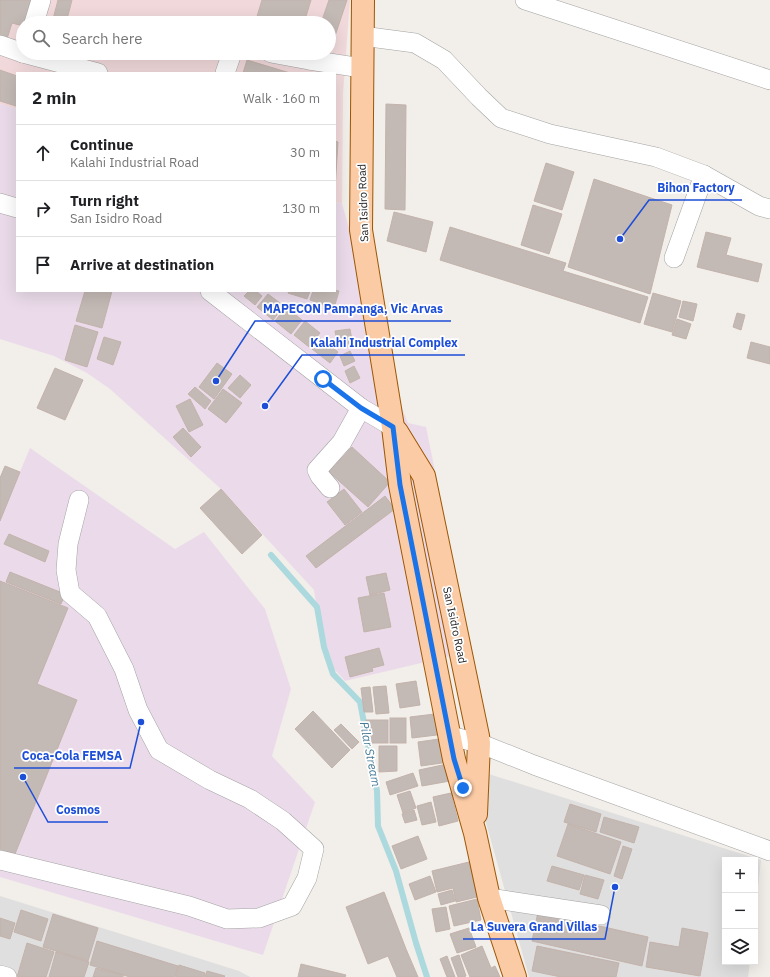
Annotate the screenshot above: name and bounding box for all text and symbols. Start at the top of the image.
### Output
search box [16,16,336,60]
icon: search [30,27,52,49]
text: Search here [62,29,142,48]
text: 2 min [32,87,76,109]
text: Walk · 160 m [243,90,320,107]
text: Continue [70,135,134,154]
icon: ahead [32,142,54,164]
text: 30 m [290,144,320,161]
text: Kalahi Industrial Road [70,154,199,171]
street label: San Isidro Road [355,164,371,242]
callout: Bihon Factory [649,176,742,200]
text: Bihon Factory [657,180,735,195]
text: Turn right [70,191,139,210]
icon: right [32,198,54,220]
text: 130 m [282,200,320,217]
text: San Isidro Road [70,210,162,227]
icon: arrive [32,254,54,276]
text: Arrive at destination [70,255,214,274]
callout: MAPECON Pampanga, Vic Arvas [255,297,451,321]
text: MAPECON Pampanga, Vic Arvas [263,301,443,316]
callout: Kalahi Industrial Complex [302,331,465,355]
text: Kalahi Industrial Complex [310,335,458,350]
route start [314,370,332,388]
street label: San Isidro Road [440,585,470,665]
water label: Pilar Stream [357,720,384,788]
callout: Coca-Cola FEMSA [14,744,130,768]
text: Coca-Cola FEMSA [22,748,122,763]
route end [454,779,472,797]
callout: Cosmos [48,798,108,822]
text: Cosmos [56,802,100,817]
map controls [722,857,758,965]
button: + [722,857,758,893]
button: − [722,893,758,929]
callout: La Suvera Grand Villas [463,915,605,939]
text: La Suvera Grand Villas [471,919,597,934]
button: layers [722,929,758,965]

